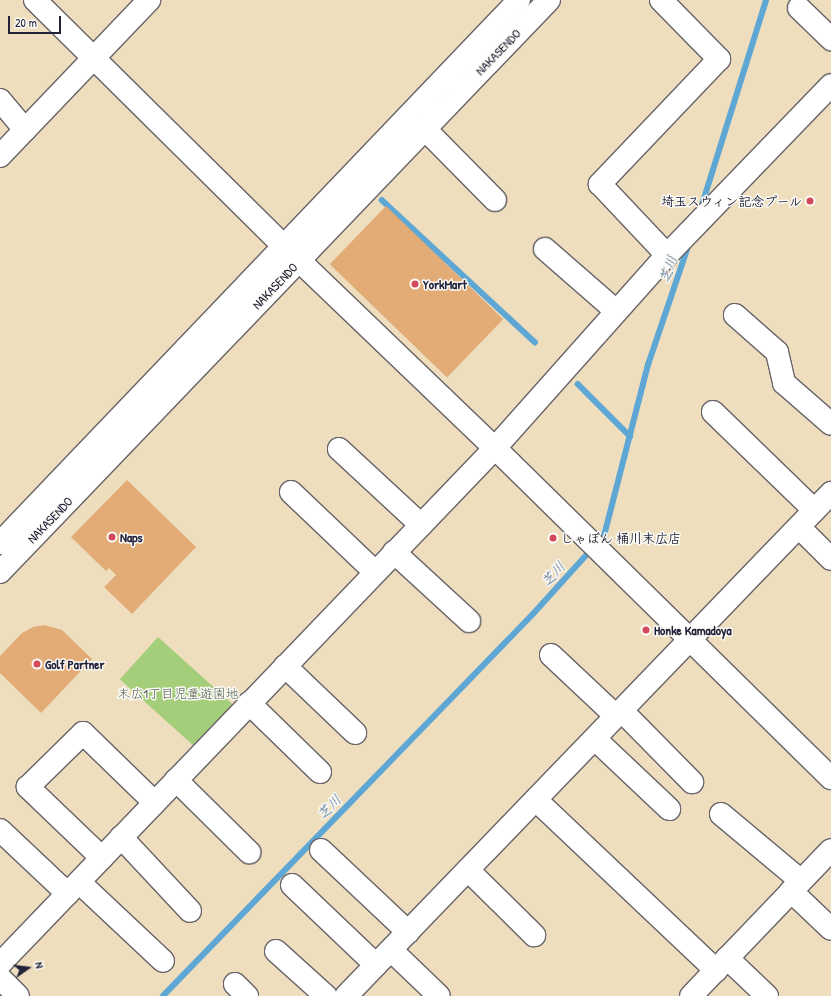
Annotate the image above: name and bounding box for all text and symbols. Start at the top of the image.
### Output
scale bar [10,8,63,34]
text: 20 m [15,14,37,31]
street label: NAKASENDO [472,26,524,78]
place label: 埼玉スウィン記念プール [660,193,802,209]
marker: 埼玉スウィン記念プール [805,196,815,206]
water label: 芝川 [655,253,681,285]
street label: NAKASENDO [249,260,301,312]
place label: YorkMart [423,276,467,292]
marker: YorkMart [410,279,420,289]
street label: NAKASENDO [24,494,76,546]
place label: Naps [120,529,143,545]
place label: しゃぼん 桶川末広店 [561,530,681,546]
marker: Naps [107,532,117,542]
marker: しゃぼん 桶川末広店 [548,533,558,543]
water label: 芝川 [537,558,569,590]
place label: Honke Kamadoya [654,622,731,638]
marker: Honke Kamadoya [641,625,651,635]
place label: Golf Partner [45,656,104,672]
marker: Golf Partner [32,659,42,669]
park label: 末広1丁目児童遊園地 [117,685,239,701]
water label: 芝川 [313,791,345,823]
north arrow [8,948,48,988]
text: N [32,961,47,970]

